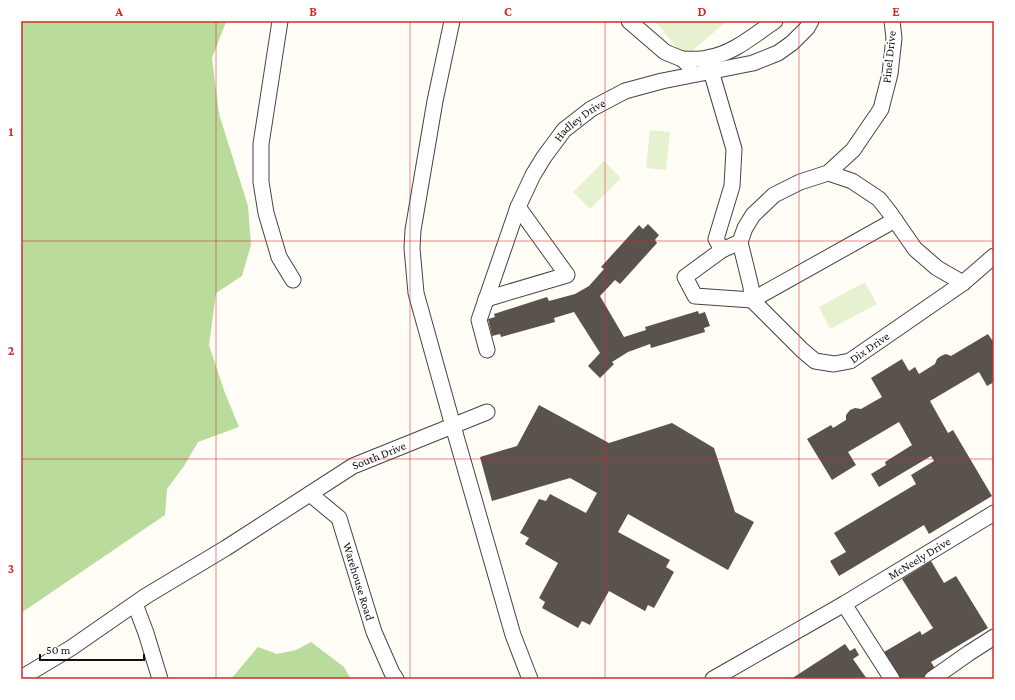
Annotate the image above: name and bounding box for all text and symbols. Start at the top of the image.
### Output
text: A [114,4,123,19]
text: B [309,4,317,19]
text: C [504,4,512,19]
text: D [698,4,707,19]
text: E [892,4,900,19]
street label: Pinel Drive [879,30,899,84]
street label: Hadley Drive [551,96,608,144]
text: 1 [9,124,14,139]
street label: Dix Drive [847,329,892,366]
text: 2 [8,343,15,358]
street label: South Drive [350,438,408,473]
street label: McNeely Drive [886,534,953,583]
street label: Warehouse Road [340,541,377,623]
text: 3 [8,561,14,576]
scale bar [40,636,144,662]
text: 50 m [46,643,71,657]

